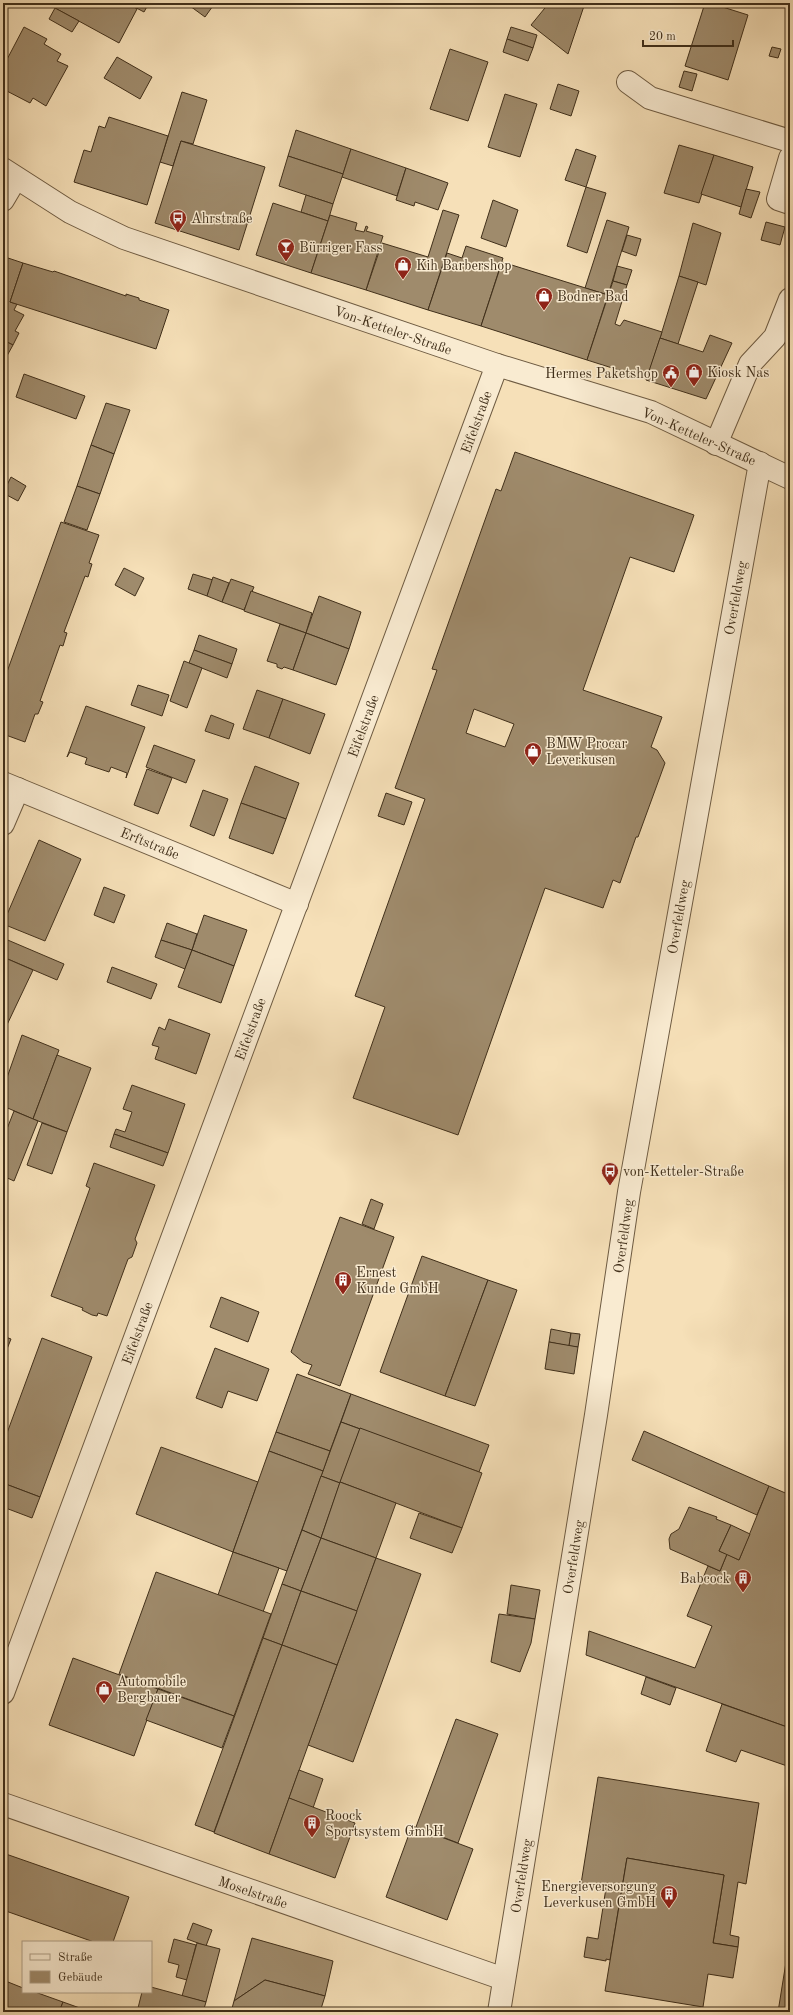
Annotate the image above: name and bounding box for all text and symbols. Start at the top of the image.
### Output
scale bar [643,22,733,48]
text: 20 m [649,31,676,43]
bus stop icon: Ahrstraße [168,208,188,233]
place label: Ahrstraße [191,212,253,226]
bar icon: Bürriger Fass [276,237,296,262]
place label: Bürriger Fass [299,241,383,255]
shop icon: Kih Barbershop [393,255,413,280]
place label: Kih Barbershop [416,259,511,273]
shop icon: Bodner Bad [534,286,554,311]
place label: Bodner Bad [557,290,628,304]
street label: Von-Ketteler-Straße [332,304,453,358]
shop icon: Kiosk Nas [684,362,704,387]
public building icon: Hermes Paketshop [661,363,681,388]
place label: Kiosk Nas [707,366,769,380]
place label: Hermes Paketshop [545,367,658,381]
street label: Eifelstraße [459,389,495,456]
street label: Von-Ketteler-Straße [639,405,758,468]
street label: Overfeldweg [723,560,749,636]
street label: Eifelstraße [346,693,382,760]
place label: BMW Procar Leverkusen [546,737,627,767]
shop icon: BMW Procar Leverkusen [523,741,543,766]
street label: Erftstraße [118,826,181,862]
street label: Overfeldweg [666,879,692,955]
street label: Eifelstraße [233,996,269,1063]
bus stop icon: von-Ketteler-Straße [600,1161,620,1186]
place label: von-Ketteler-Straße [623,1165,744,1179]
street label: Overfeldweg [612,1198,636,1274]
place label: Ernest Kunde GmbH [356,1266,439,1296]
building icon: Ernest Kunde GmbH [333,1270,353,1295]
street label: Eifelstraße [120,1300,156,1367]
street label: Overfeldweg [561,1519,587,1595]
building icon: Babcock [733,1568,753,1593]
place label: Babcock [680,1572,730,1586]
place label: Automobile Bergbauer [117,1675,186,1705]
shop icon: Automobile Bergbauer [94,1679,114,1704]
place label: Roock Sportsystem GmbH [325,1809,444,1839]
building icon: Roock Sportsystem GmbH [302,1813,322,1838]
street label: Overfeldweg [509,1838,535,1914]
street label: Moselstraße [216,1875,289,1911]
place label: Energieversorgung Leverkusen GmbH [541,1880,656,1910]
building icon: Energieversorgung Leverkusen GmbH [659,1884,679,1909]
legend [22,1941,152,1993]
text: Straße [58,1952,93,1964]
text: Gebäude [58,1972,103,1984]

